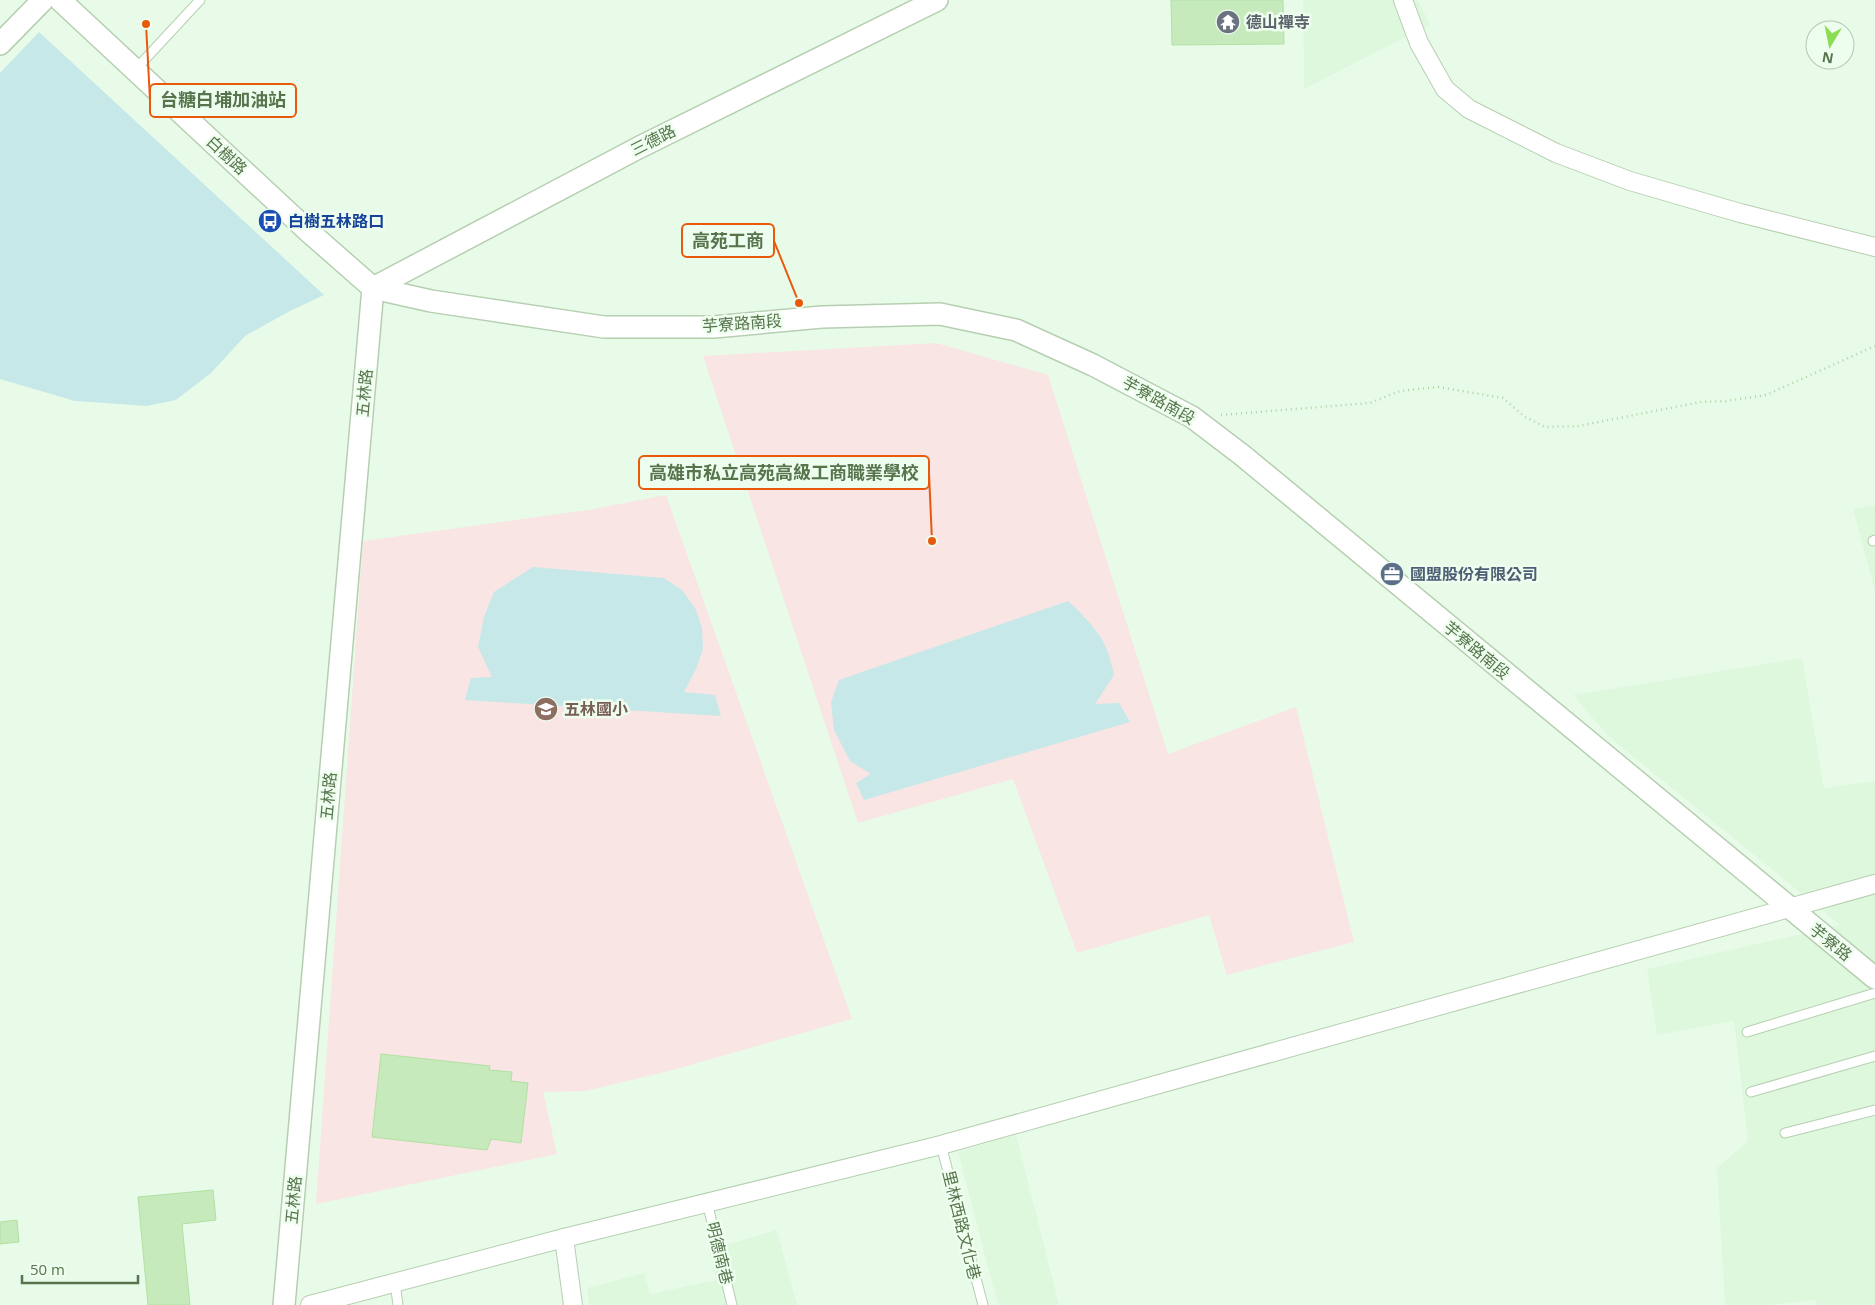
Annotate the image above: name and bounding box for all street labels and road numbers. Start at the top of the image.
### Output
street label: 三德路 [627,119,679,161]
street label: 白樹路 [202,131,252,179]
street label: 芋寮路南段 [701,309,783,337]
street label: 五林路 [351,368,377,418]
street label: 芋寮路南段 [1119,371,1199,429]
street label: 芋寮路南段 [1439,616,1515,684]
street label: 五林路 [315,771,341,821]
street label: 芋寮路 [1805,918,1857,966]
street label: 里林西路文化巷 [938,1168,986,1282]
street label: 五林路 [280,1175,306,1225]
street label: 明德南巷 [702,1219,738,1287]

